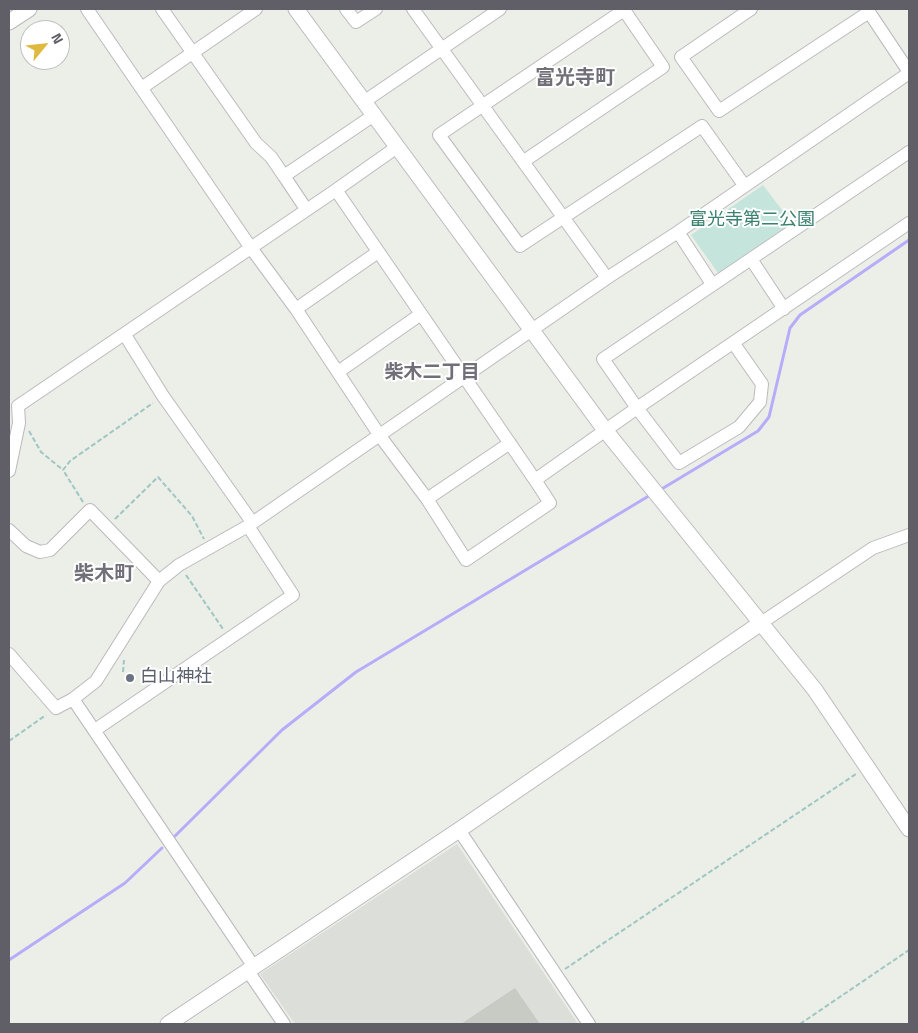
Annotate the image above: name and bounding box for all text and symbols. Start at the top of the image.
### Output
north arrow [20,20,70,70]
text: N [46,29,69,47]
district label: 富光寺町 [535,67,615,91]
park label: 富光寺第二公園 [689,210,815,232]
district label: 柴木二丁目 [385,362,479,384]
district label: 柴木町 [74,563,134,587]
place label: 白山神社 [140,667,212,689]
marker: 白山神社 [124,672,136,684]

